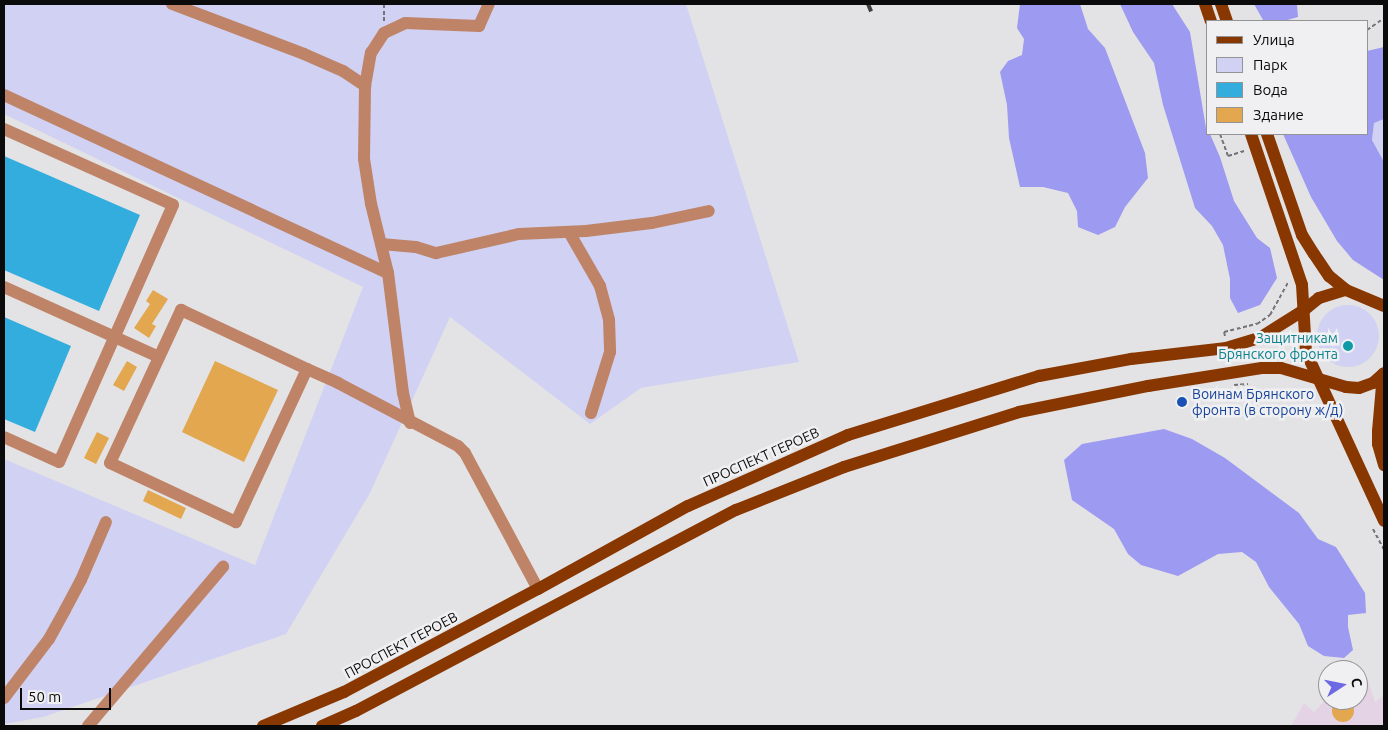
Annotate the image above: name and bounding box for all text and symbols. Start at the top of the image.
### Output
legend [1206,20,1368,135]
text: Улица [1253,31,1295,48]
text: Парк [1253,56,1288,73]
text: Вода [1253,81,1288,98]
text: Здание [1253,106,1304,123]
place label: Защитникам Брянского фронта [1218,330,1338,362]
marker: Защитникам Брянского фронта [1342,340,1354,352]
place label: Воинам Брянского фронта (в сторону ж/д) [1192,386,1343,418]
marker: Воинам Брянского фронта (в сторону ж/д) [1176,396,1188,408]
street label: ПРОСПЕКТ ГЕРОЕВ [700,424,822,490]
street label: ПРОСПЕКТ ГЕРОЕВ [342,608,460,682]
north arrow [1318,660,1368,710]
text: С [1348,676,1365,688]
scale bar [22,678,114,710]
text: 50 m [28,688,61,705]

